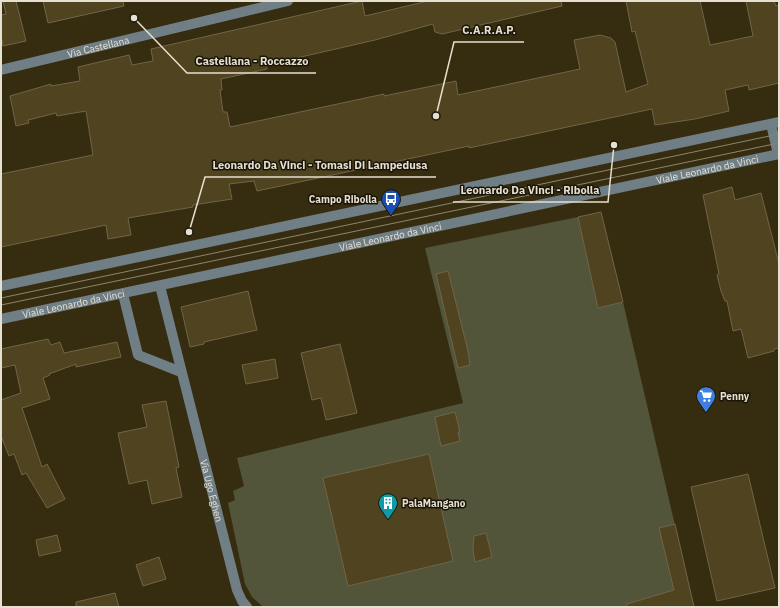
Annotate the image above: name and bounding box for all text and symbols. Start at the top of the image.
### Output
callout: C.A.R.A.P. [454,19,524,42]
text: C.A.R.A.P. [462,23,516,37]
street label: Via Castellana [66,33,131,61]
callout: Castellana - Roccazzo [187,50,316,73]
text: Castellana - Roccazzo [195,54,309,68]
street label: Viale Leonardo da Vinci [655,153,760,187]
callout: Leonardo Da Vinci - Tomasi Di Lampedusa [205,154,436,177]
text: Leonardo Da Vinci - Tomasi Di Lampedusa [212,158,428,172]
callout: Leonardo Da Vinci - Ribolla [453,179,608,202]
text: Leonardo Da Vinci - Ribolla [461,183,599,197]
bus stop icon: Campo Ribolla [380,188,402,216]
place label: Campo Ribolla [309,193,377,206]
street label: Viale Leonardo da Vinci [338,220,443,254]
street label: Viale Leonardo da Vinci [21,287,126,321]
supermarket icon: Penny [695,385,717,413]
place label: Penny [720,390,750,403]
street label: Via Ugo Eghen [197,458,226,523]
building icon: PalaMangano [377,492,399,520]
place label: PalaMangano [402,497,466,510]

